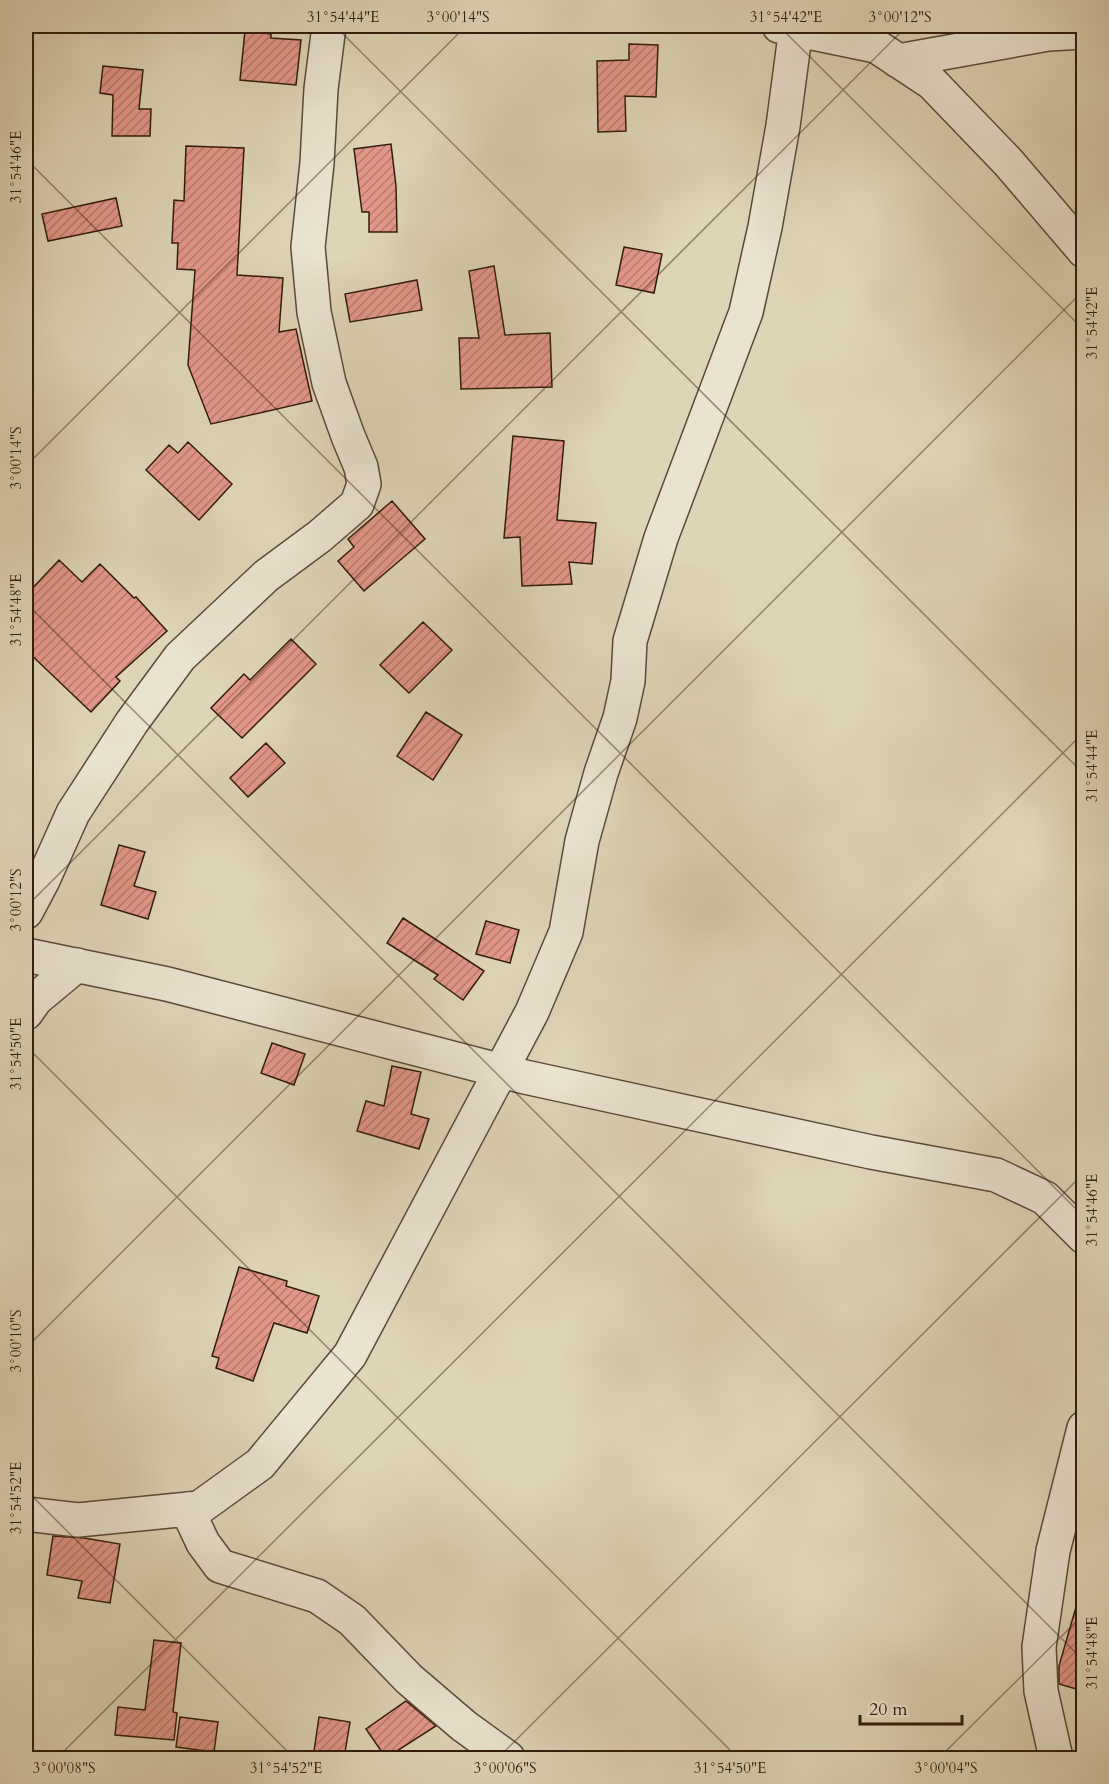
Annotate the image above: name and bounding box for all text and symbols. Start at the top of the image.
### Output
text: 31°54'44"E [307,7,379,27]
text: 3°00'14"S [426,7,490,27]
text: 31°54'42"E [750,7,822,27]
text: 3°00'12"S [868,7,932,27]
text: 31°54'46"E [6,131,26,203]
text: 31°54'42"E [1082,287,1102,359]
text: 3°00'14"S [6,426,26,490]
text: 31°54'48"E [6,574,26,646]
text: 31°54'44"E [1082,730,1102,802]
text: 3°00'12"S [6,868,26,932]
text: 31°54'50"E [6,1018,26,1090]
text: 31°54'46"E [1082,1174,1102,1246]
text: 3°00'10"S [6,1309,26,1373]
text: 31°54'52"E [6,1462,26,1534]
text: 31°54'48"E [1082,1617,1102,1689]
scale bar [860,1688,962,1726]
text: 20 m [869,1697,908,1722]
text: 3°00'08"S [32,1758,96,1778]
text: 31°54'52"E [250,1758,322,1778]
text: 3°00'06"S [473,1758,537,1778]
text: 31°54'50"E [694,1758,766,1778]
text: 3°00'04"S [914,1758,978,1778]

